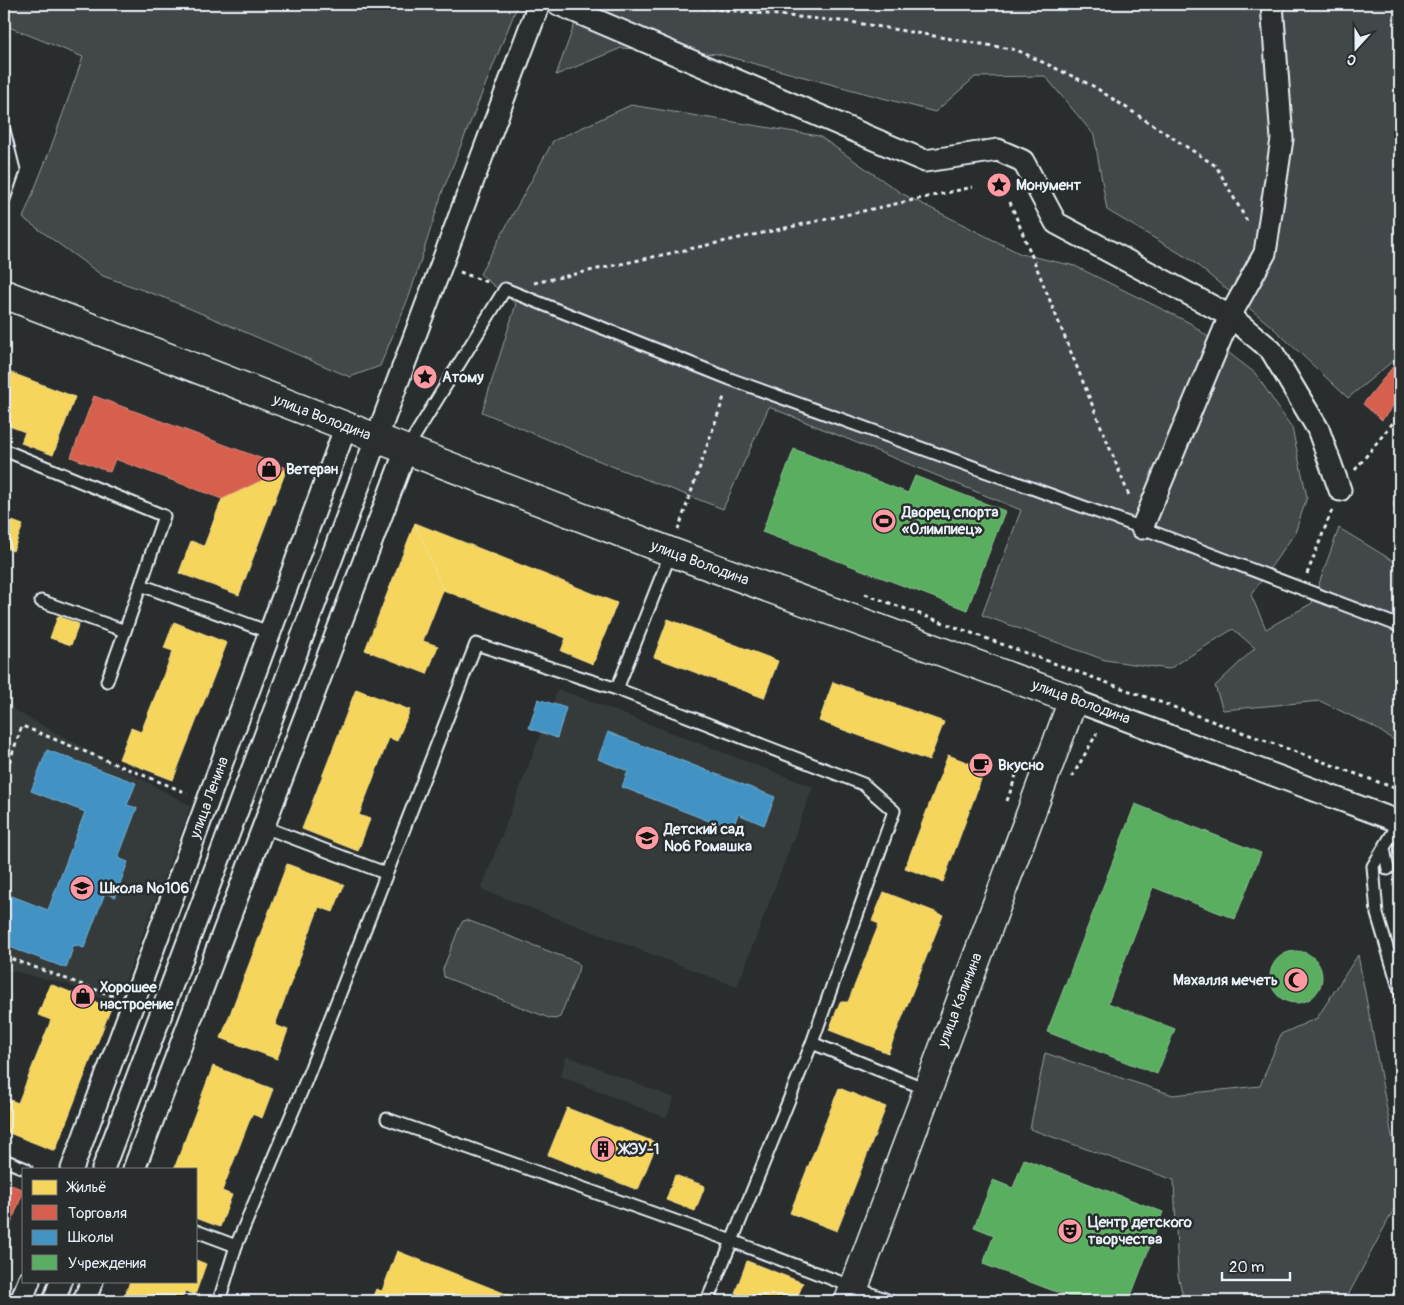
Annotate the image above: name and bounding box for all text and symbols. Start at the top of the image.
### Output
north arrow [1332,22,1382,72]
text: С [1344,50,1359,69]
place icon: Монумент [986,172,1012,198]
place label: Монумент [1016,176,1082,195]
place icon: Атому [412,364,438,390]
place label: Атому [442,368,484,387]
street label: улица Володина [269,389,374,445]
shop icon: Ветеран [256,456,282,482]
place label: Ветеран [286,460,339,479]
place label: Дворец спорта «Олимпиец» [901,503,998,539]
sports icon: Дворец спорта «Олимпиец» [871,508,897,534]
street label: улица Володина [647,535,752,589]
street label: улица Володина [1028,675,1133,729]
cafe icon: Вкусно [968,752,994,778]
street label: улица Ленина [185,754,233,842]
place label: Вкусно [998,756,1044,775]
place label: Детский сад №6 Ромашка [663,820,752,856]
school or university icon: Детский сад №6 Ромашка [634,825,660,851]
school or university icon: Школа №106 [69,875,95,901]
place label: Школа №106 [99,879,189,898]
street label: улица Калинина [933,950,987,1051]
mosque icon: Махалля мечеть [1283,967,1309,993]
place label: Махалля мечеть [1173,971,1278,990]
place label: Хорошее настроение [100,978,174,1014]
shop icon: Хорошее настроение [70,983,96,1009]
building icon: ЖЭУ-1 [590,1136,616,1162]
place label: ЖЭУ-1 [617,1140,659,1159]
legend [22,1168,198,1282]
text: Жильё [66,1178,107,1197]
text: Торговля [68,1204,127,1223]
place label: Центр детского творчества [1088,1213,1192,1249]
theatre icon: Центр детского творчества [1057,1218,1083,1244]
text: Школы [68,1228,114,1247]
scale bar [1222,1250,1289,1282]
text: Учреждения [68,1254,146,1273]
text: 20 m [1229,1258,1264,1277]

